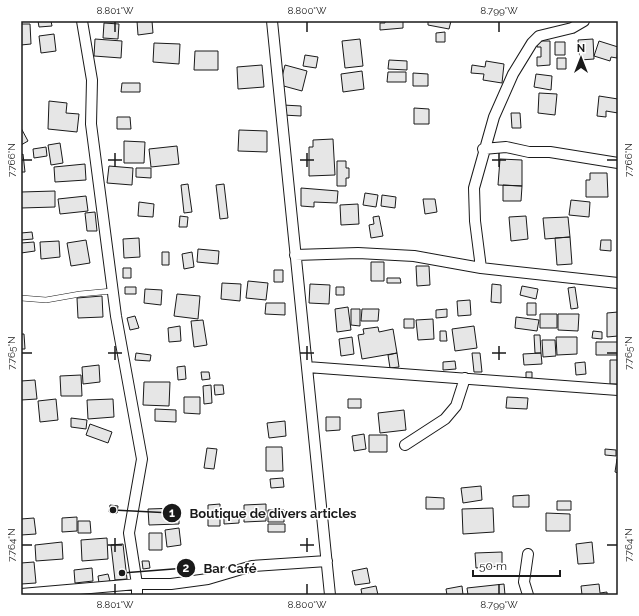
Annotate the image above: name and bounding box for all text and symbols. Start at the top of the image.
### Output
text: 8.801°W [96,5,134,16]
text: 8.800°W [288,5,327,16]
text: 8.799°W [480,5,518,16]
north arrow [561,38,601,78]
text: N [577,42,585,55]
text: 7.766°N [6,143,17,177]
text: 7.766°N [623,143,634,177]
text: 7.765°N [6,336,17,370]
text: 7.765°N [623,336,634,370]
callout: Boutique de divers articles [162,501,365,526]
text: 1 [169,506,175,520]
text: Boutique de divers articles [190,506,357,521]
text: 7.764°N [6,528,17,562]
text: 7.764°N [623,528,634,562]
scale bar [473,552,560,578]
callout: Bar Café [176,556,265,581]
text: 50 m [479,559,507,573]
text: 2 [183,561,190,575]
text: Bar Café [203,561,257,576]
text: 8.801°W [96,599,134,610]
text: 8.800°W [288,599,327,610]
text: 8.799°W [480,599,518,610]

